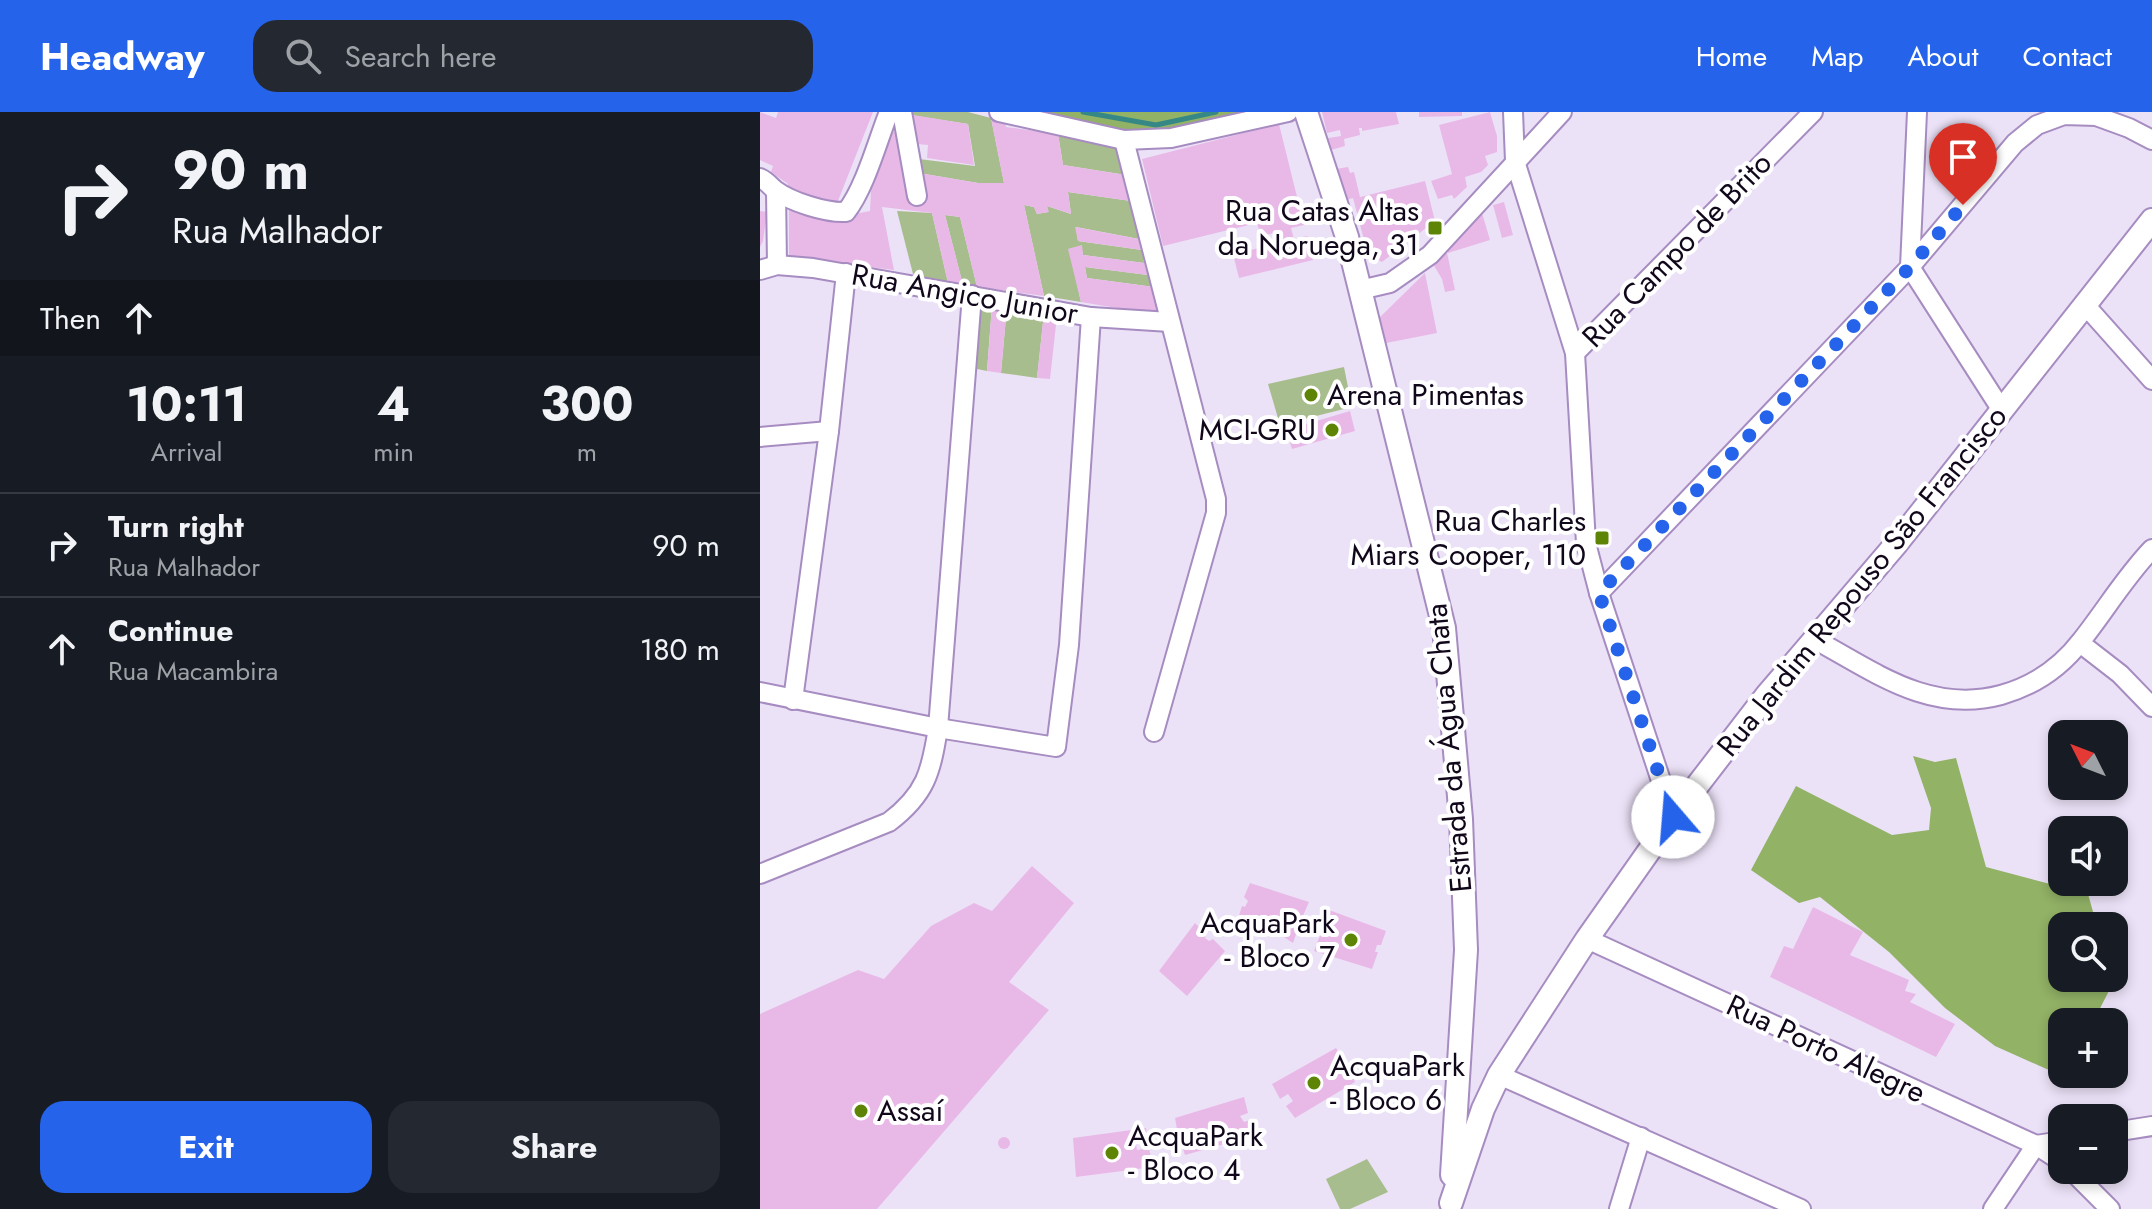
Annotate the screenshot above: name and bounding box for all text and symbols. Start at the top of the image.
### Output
search box [253,20,813,92]
text: Headway [40,29,205,84]
icon: search [281,34,325,78]
text: Search here [345,35,496,78]
text: Home [1696,36,1767,77]
text: Map [1811,36,1863,77]
text: About [1907,36,1979,77]
text: Contact [2023,36,2112,77]
pin [1929,123,1997,205]
text: 90 m [172,129,309,210]
icon: arrive [1941,135,1985,179]
street label: Rua Campo de Brito [1572,142,1781,357]
icon: right [40,144,144,248]
place label: Rua Catas Altas da Noruega, 31 [1218,189,1419,266]
text: Rua Malhador [172,204,383,256]
marker: Rua Catas Altas da Noruega, 31 [1426,219,1444,237]
street label: Rua Angico Junior [848,252,1082,335]
icon: ahead [117,296,161,340]
text: Then [40,297,101,340]
text: 10:11 [126,370,247,439]
text: 4 [377,370,410,439]
text: 300 [540,370,634,439]
place label: Arena Pimentas [1327,373,1524,416]
marker: Arena Pimentas [1302,386,1320,404]
street label: Rua Jardim Repouso São Francisco [1706,396,2017,765]
place label: MCI-GRU [1199,408,1316,451]
marker: MCI-GRU [1323,421,1341,439]
text: Arrival [151,433,222,471]
text: min [373,433,414,471]
text: m [577,433,597,471]
place label: Rua Charles Miars Cooper, 110 [1351,499,1586,576]
text: Turn right [108,505,244,548]
icon: right [40,523,84,567]
text: 90 m [652,524,720,567]
marker: Rua Charles Miars Cooper, 110 [1593,529,1611,547]
text: Rua Malhador [108,548,260,586]
street label: Estrada da Água Chata [1414,602,1483,894]
text: Continue [108,609,234,652]
icon: ahead [40,627,84,671]
text: 180 m [640,628,720,671]
text: Rua Macambira [108,652,278,690]
north arrow [2048,720,2128,800]
map controls [2048,720,2128,1184]
position arrow [1631,775,1715,859]
button: sound [2048,816,2128,896]
place label: AcquaPark - Bloco 7 [1200,901,1336,978]
button: search [2048,912,2128,992]
marker: AcquaPark - Bloco 7 [1342,931,1360,949]
street label: Rua Porto Alegre [1720,984,1933,1114]
button: + [2048,1008,2128,1088]
place label: AcquaPark - Bloco 6 [1330,1044,1466,1121]
marker: AcquaPark - Bloco 6 [1305,1074,1323,1092]
place label: Assaí [877,1089,944,1132]
button: Exit [40,1101,372,1193]
button: Share [388,1101,720,1193]
marker: Assaí [852,1102,870,1120]
button: − [2048,1104,2128,1184]
place label: AcquaPark - Bloco 4 [1128,1114,1264,1191]
marker: AcquaPark - Bloco 4 [1103,1144,1121,1162]

